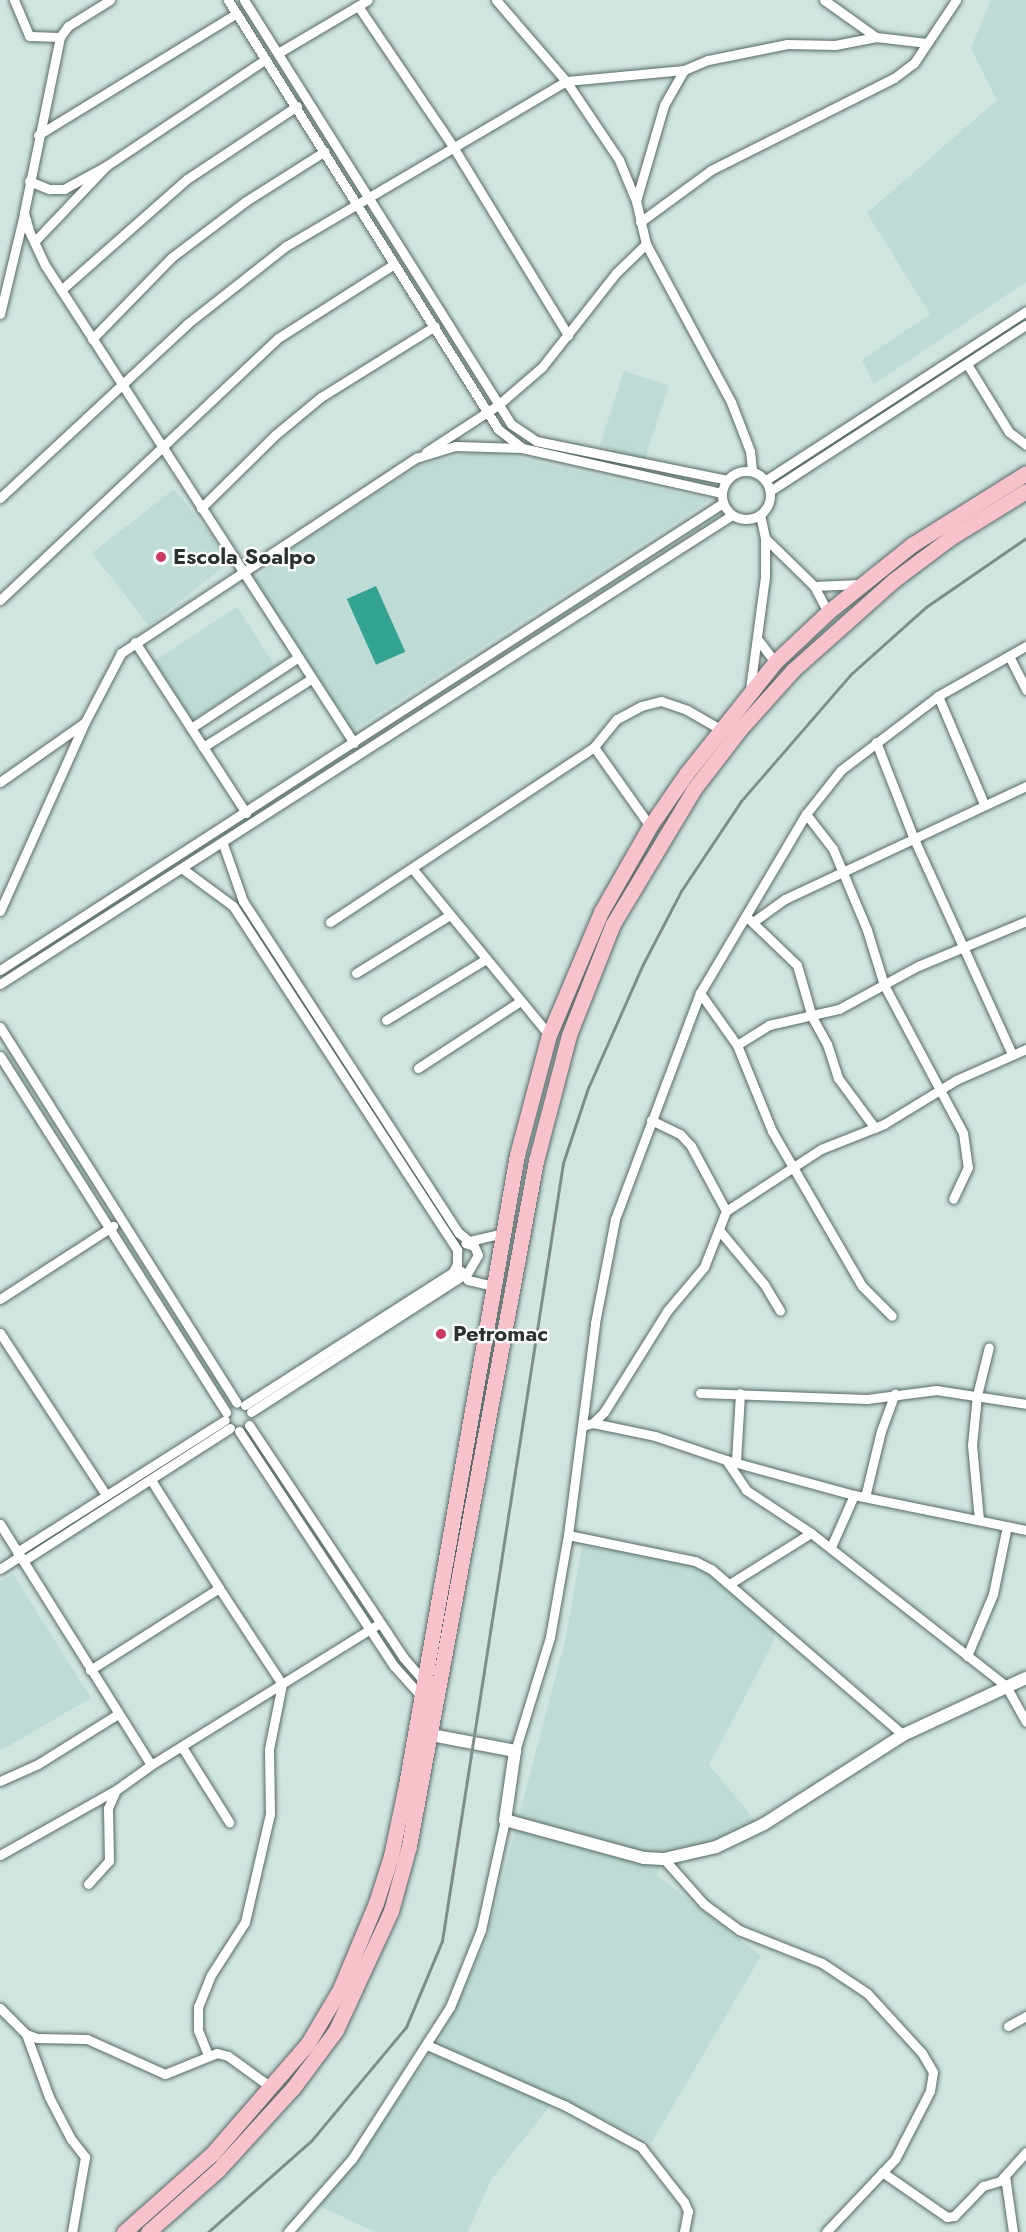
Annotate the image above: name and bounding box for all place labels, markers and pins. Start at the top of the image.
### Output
place label: Escola Soalpo [173,544,316,570]
marker: Escola Soalpo [154,550,168,564]
place label: Petromac [453,1321,548,1347]
marker: Petromac [434,1327,448,1341]

